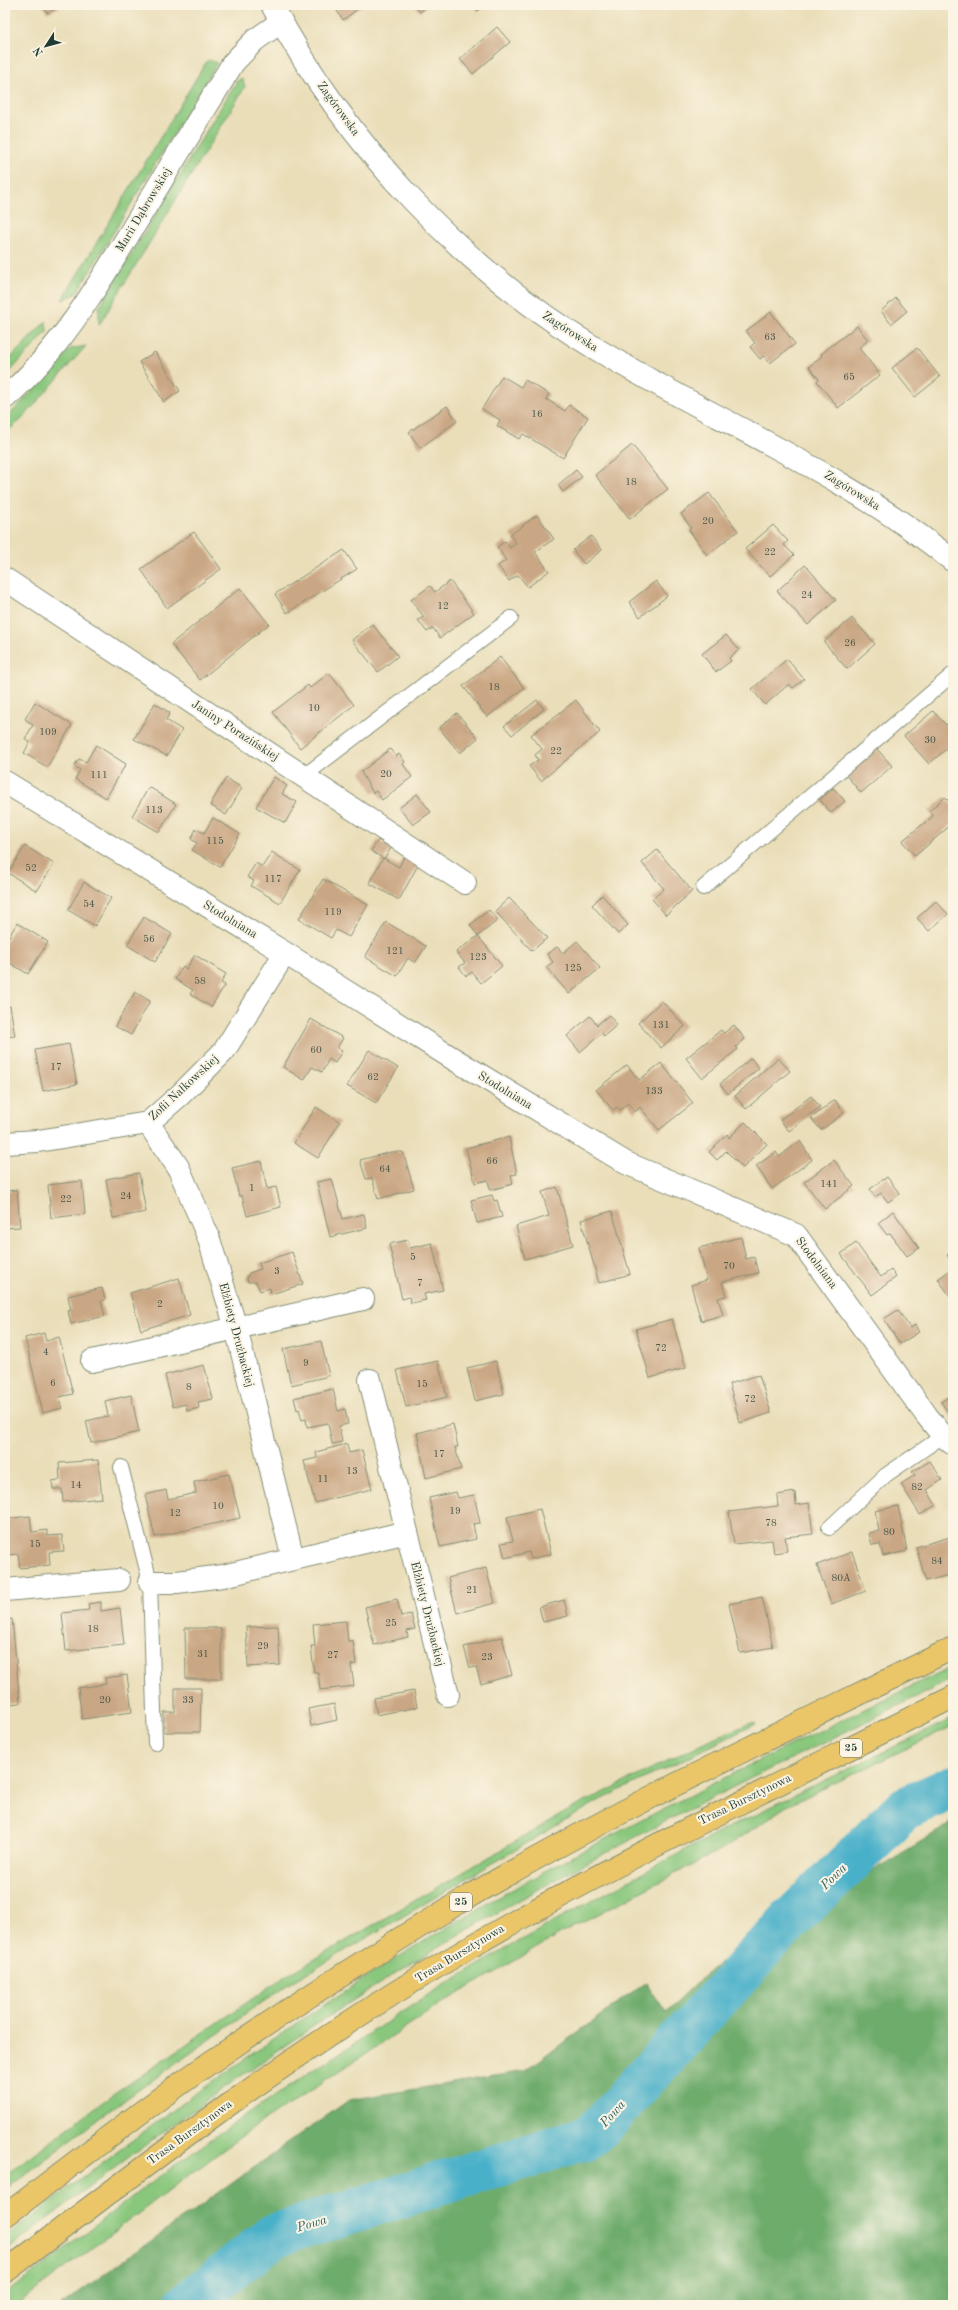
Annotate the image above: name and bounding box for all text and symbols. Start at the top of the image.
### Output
north arrow [26,26,66,66]
text: N [32,44,46,58]
street label: Zagórowska [314,80,362,138]
street label: Marii Dąbrowskiej [114,166,174,254]
street label: Zagórowska [540,310,600,354]
house number: 63 [764,332,776,342]
house number: 65 [843,372,855,382]
house number: 16 [531,409,543,419]
street label: Zagórowska [822,469,882,513]
house number: 18 [625,477,637,487]
house number: 20 [702,516,714,526]
house number: 22 [764,547,776,557]
house number: 24 [801,590,813,600]
house number: 12 [437,601,449,611]
house number: 26 [844,638,856,648]
house number: 18 [488,682,500,692]
street label: Janiny Porazińskiej [189,698,281,764]
house number: 10 [308,703,320,713]
house number: 109 [39,727,57,737]
house number: 30 [924,735,936,745]
house number: 22 [550,746,562,756]
house number: 20 [380,769,392,779]
house number: 111 [90,770,108,780]
house number: 113 [145,805,163,815]
house number: 115 [206,836,224,846]
house number: 52 [25,863,37,873]
house number: 117 [264,874,282,884]
house number: 54 [83,899,95,909]
street label: Stodolniana [201,899,259,941]
house number: 119 [324,907,342,917]
house number: 56 [143,934,155,944]
house number: 121 [386,946,404,956]
house number: 123 [469,952,487,962]
house number: 125 [564,963,582,973]
house number: 58 [194,976,206,986]
house number: 131 [652,1020,670,1030]
house number: 60 [310,1045,322,1055]
street label: Zofii Nałkowskiej [147,1053,221,1123]
house number: 17 [50,1062,62,1072]
street label: Stodolniana [476,1070,534,1112]
house number: 62 [367,1072,379,1082]
house number: 133 [645,1086,663,1096]
house number: 66 [486,1156,498,1166]
house number: 64 [379,1164,391,1174]
house number: 141 [820,1179,838,1189]
house number: 1 [249,1183,255,1193]
house number: 24 [120,1191,132,1201]
house number: 22 [60,1194,72,1204]
street label: Stodolniana [793,1235,839,1291]
house number: 5 [410,1252,416,1262]
house number: 70 [723,1261,735,1271]
house number: 3 [274,1266,280,1276]
house number: 7 [417,1278,423,1288]
street label: Elżbiety Drużbackiej [216,1281,256,1389]
house number: 2 [157,1299,163,1309]
house number: 72 [655,1343,667,1353]
house number: 4 [43,1347,49,1357]
house number: 9 [303,1358,309,1368]
house number: 6 [50,1378,56,1388]
house number: 15 [416,1379,428,1389]
house number: 8 [186,1382,192,1392]
house number: 72 [744,1394,756,1404]
house number: 17 [433,1449,445,1459]
house number: 13 [346,1466,358,1476]
house number: 11 [317,1474,329,1484]
house number: 14 [70,1480,82,1490]
house number: 82 [911,1482,923,1492]
house number: 10 [212,1501,224,1511]
house number: 19 [449,1506,461,1516]
house number: 12 [169,1508,181,1518]
house number: 78 [765,1518,777,1528]
house number: 80 [883,1527,895,1537]
house number: 15 [29,1539,41,1549]
house number: 84 [931,1556,943,1566]
street label: Elżbiety Drużbackiej [408,1560,446,1668]
house number: 80A [831,1573,851,1583]
house number: 21 [466,1585,478,1595]
house number: 25 [385,1618,397,1628]
house number: 18 [87,1624,99,1634]
house number: 29 [257,1641,269,1651]
house number: 31 [197,1649,209,1659]
house number: 27 [327,1650,339,1660]
house number: 23 [481,1652,493,1662]
house number: 20 [99,1695,111,1705]
house number: 33 [182,1695,194,1705]
road number: 25 [840,1739,862,1757]
street label: Trasa Bursztynowa [697,1772,793,1828]
water label: Powa [818,1862,849,1893]
road number: 25 [450,1893,472,1911]
street label: Trasa Bursztynowa [413,1923,507,1985]
street label: Trasa Bursztynowa [145,2098,235,2168]
water label: Powa [597,2098,628,2131]
water label: Powa [294,2213,329,2235]

